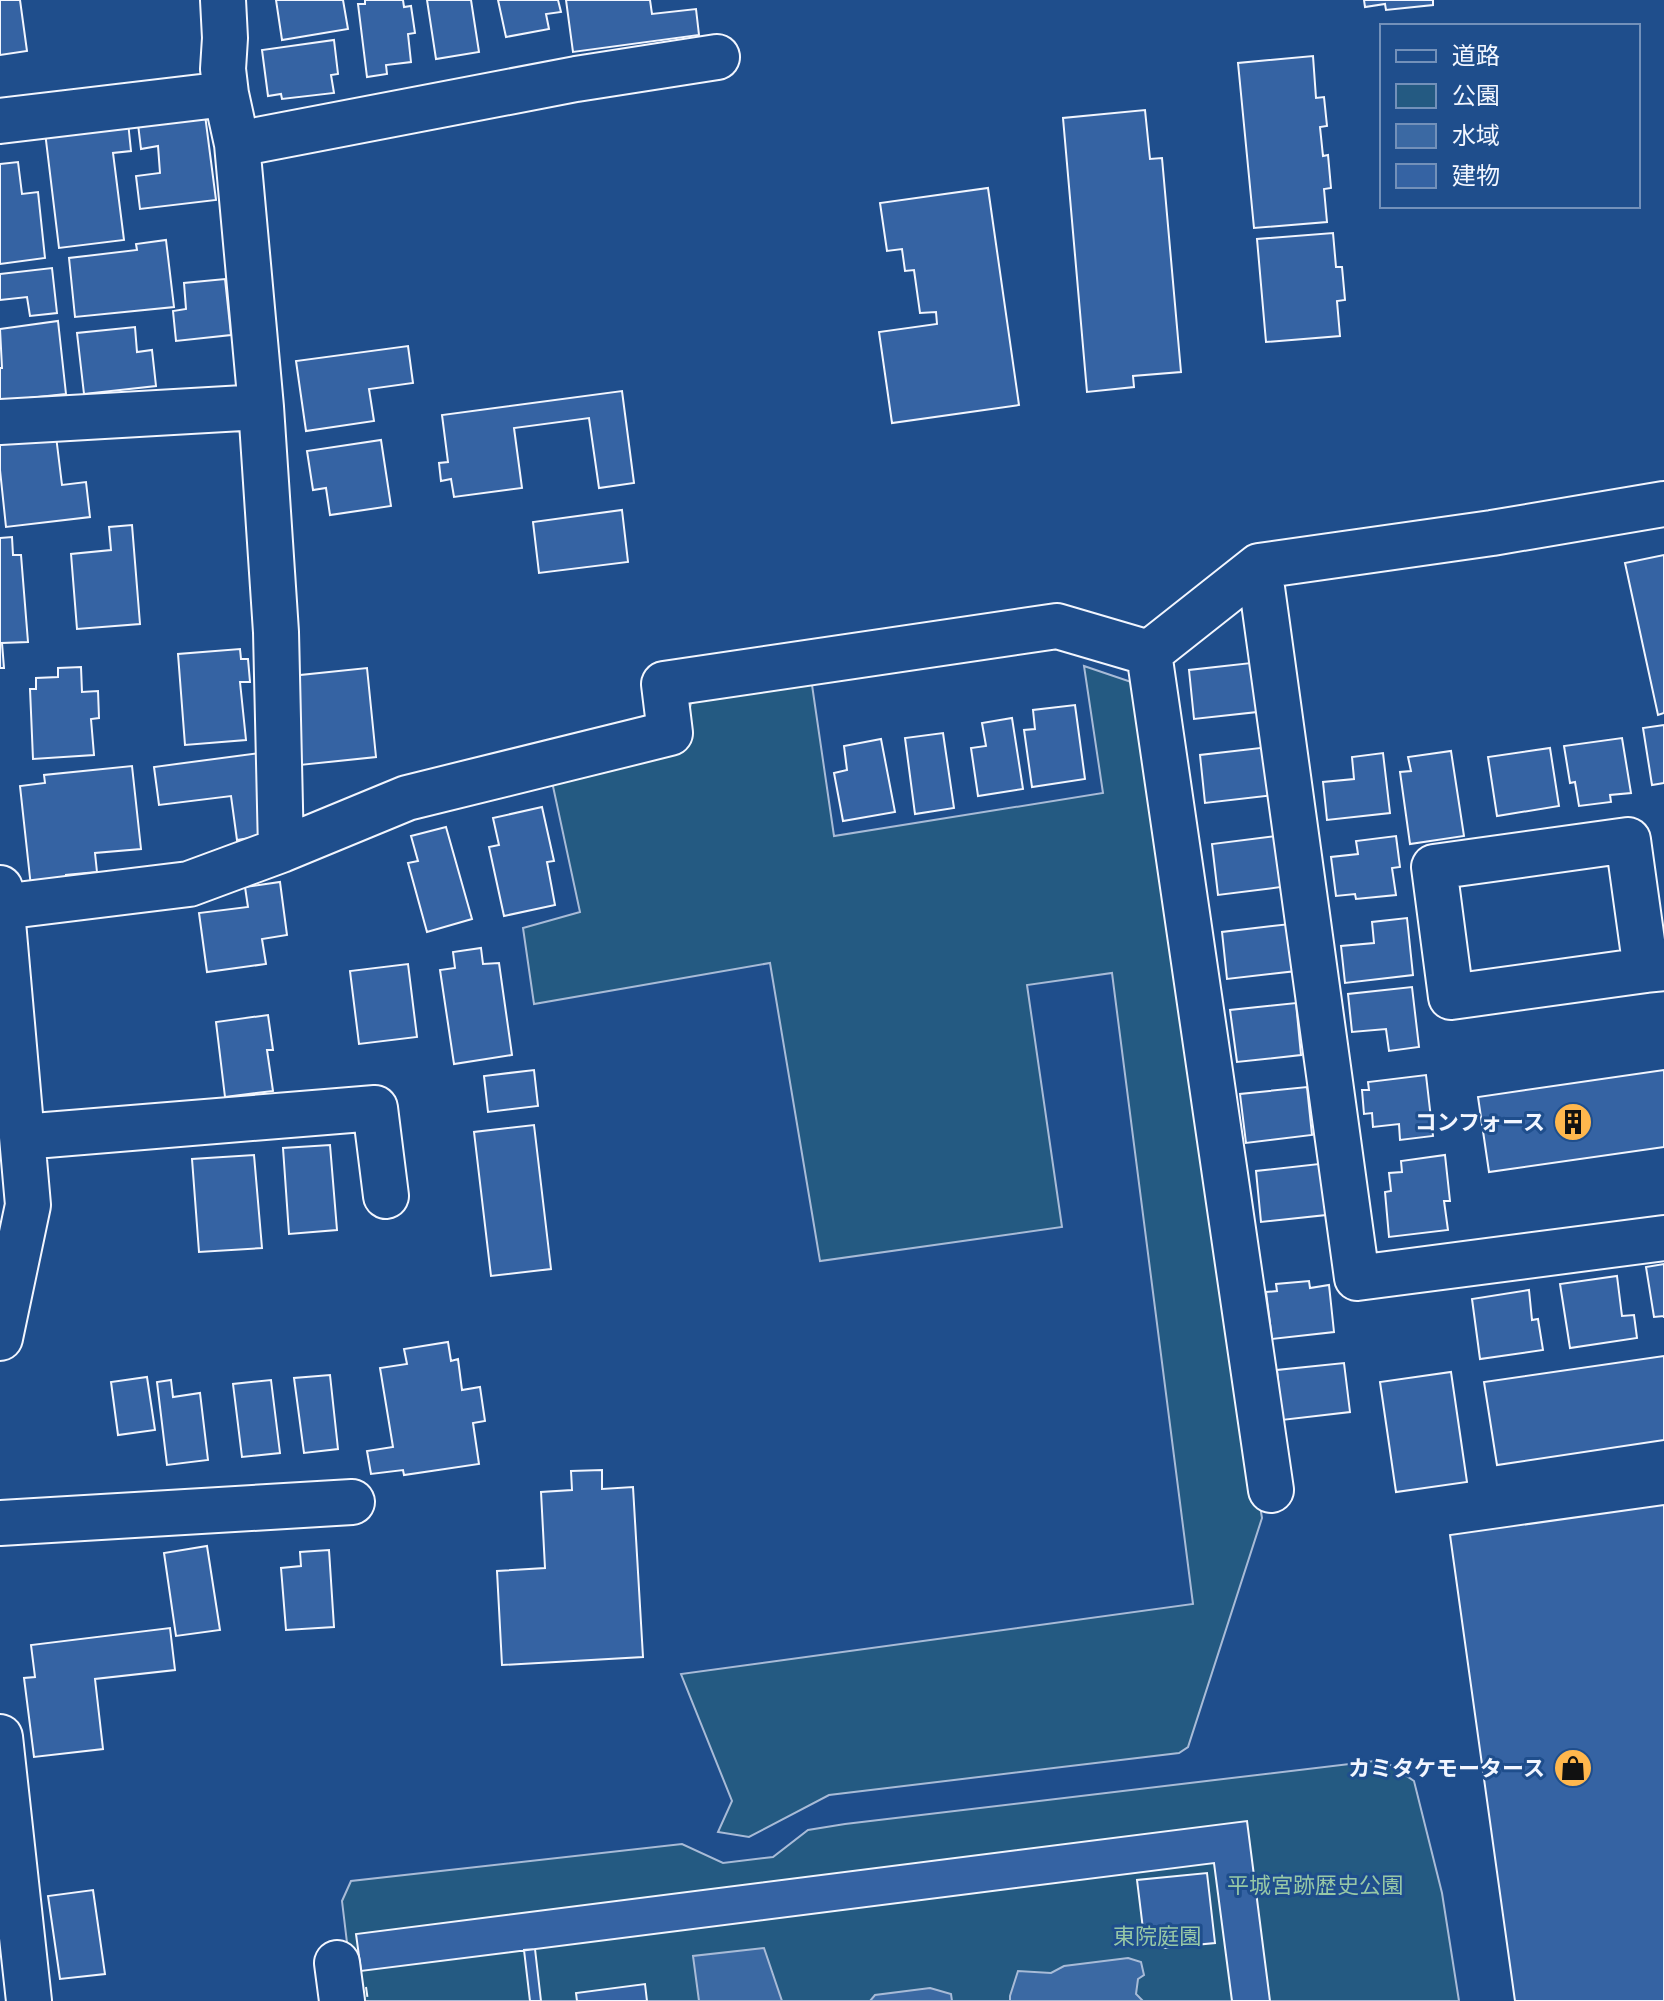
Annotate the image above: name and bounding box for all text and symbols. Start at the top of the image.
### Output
legend [1380,24,1640,208]
text: 道路 [1452,42,1500,71]
text: 公園 [1452,82,1500,111]
text: 水域 [1452,122,1500,151]
text: 建物 [1452,162,1500,191]
building icon: コンフォース [1552,1101,1594,1143]
place label: コンフォース [1415,1110,1545,1137]
shop icon: カミタケモータース [1552,1747,1594,1789]
place label: カミタケモータース [1348,1756,1545,1783]
park label: 平城宮跡歴史公園 [1227,1873,1403,1900]
park label: 東院庭園 [1113,1924,1201,1951]

